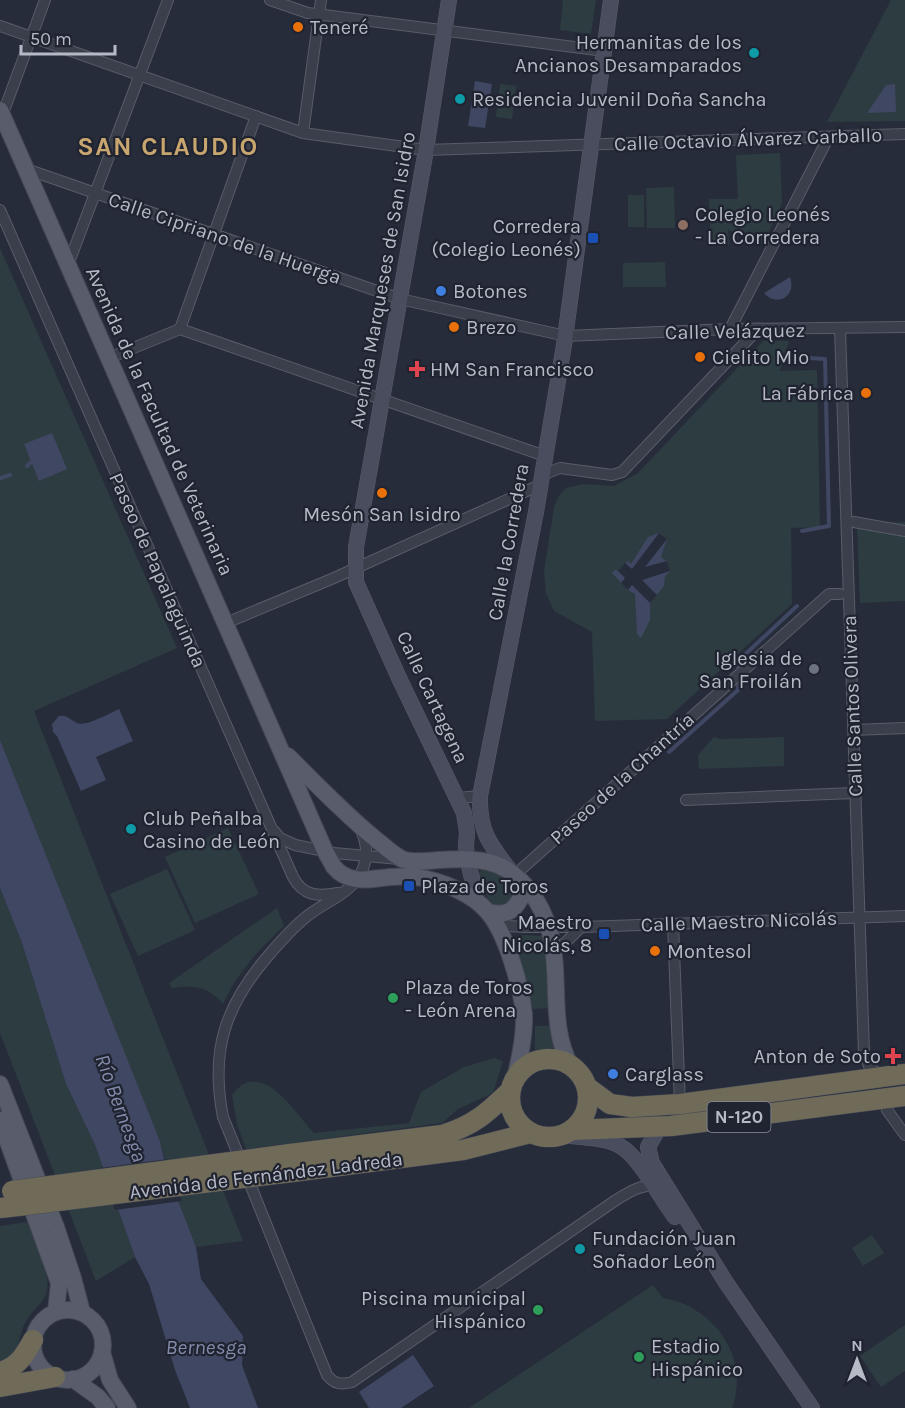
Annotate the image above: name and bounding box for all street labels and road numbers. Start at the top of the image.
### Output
street label: Calle Octavio Álvarez Carballo [613,122,883,156]
street label: Avenida Marqueses de San Isidro [345,130,420,430]
street label: Calle Cipriano de la Huerga [105,188,344,289]
street label: Avenida de la Facultad de Veterinaria [81,263,238,579]
street label: Calle Velázquez [665,319,805,344]
street label: Calle la Corredera [483,462,534,622]
street label: Paseo de Papalaguinda [104,469,211,671]
street label: Calle Santos Olivera [838,615,867,797]
street label: Calle Cartagena [392,627,473,767]
street label: Paseo de la Chantría [546,708,699,849]
street label: Calle Maestro Nicolás [640,907,838,936]
road number: N-120 [708,1102,771,1132]
street label: Avenida de Fernández Ladreda [128,1147,404,1204]

